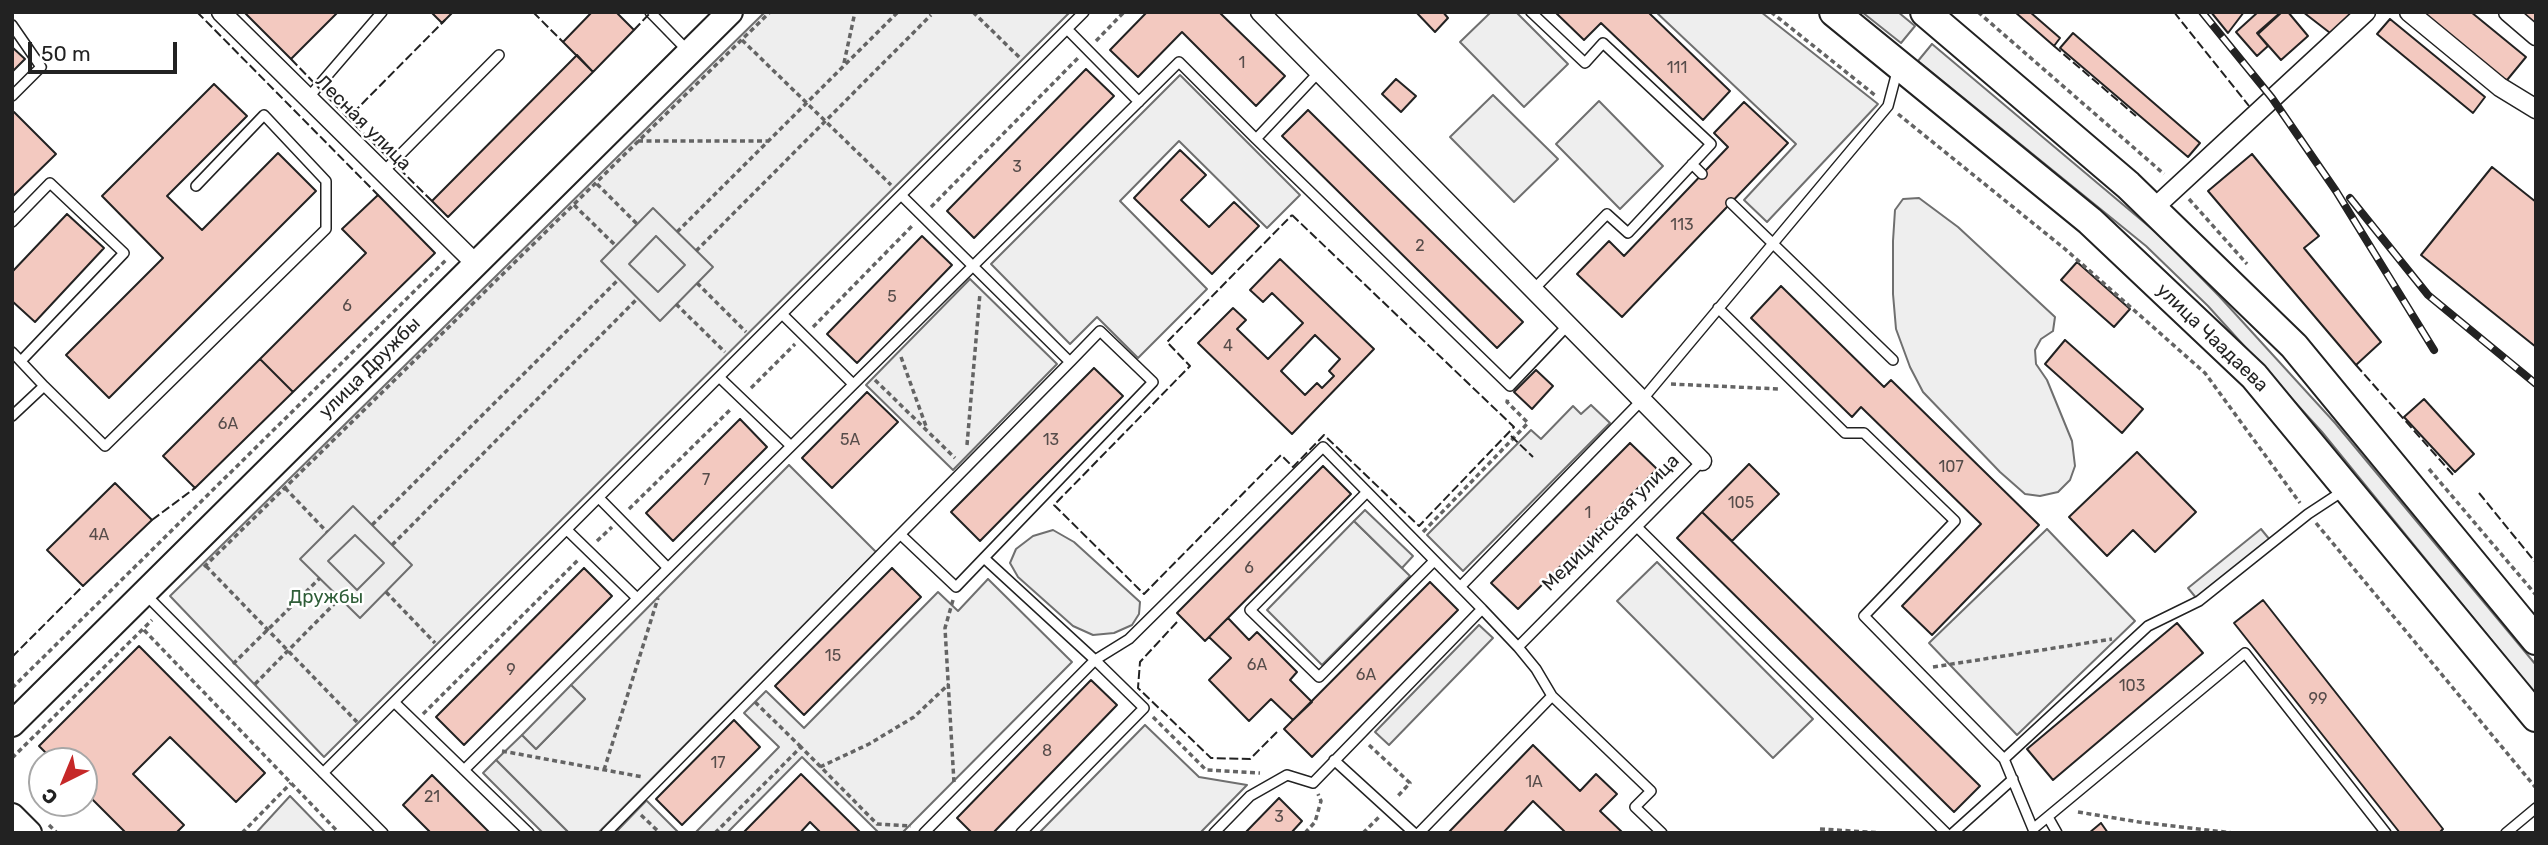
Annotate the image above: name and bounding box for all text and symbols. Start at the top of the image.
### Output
scale bar [32,28,180,72]
text: 50 m [41,41,91,66]
house number: 1 [1239,53,1245,73]
house number: 111 [1667,58,1687,78]
street label: Лесная улица [310,70,416,176]
house number: 3 [1012,157,1022,177]
house number: 113 [1670,215,1694,235]
house number: 2 [1415,236,1425,256]
street label: улица Чаадаева [2151,279,2273,397]
house number: 5 [887,287,897,307]
house number: 6 [342,296,352,316]
street label: улица Дружбы [315,313,425,423]
house number: 4 [1223,336,1233,356]
house number: 6А [218,414,238,434]
house number: 5А [840,430,860,450]
house number: 13 [1043,430,1059,450]
street label: Медицинская улица [1538,450,1684,596]
house number: 107 [1938,457,1964,477]
house number: 7 [702,470,710,490]
house number: 105 [1728,493,1754,513]
house number: 1 [1585,503,1591,523]
house number: 4А [89,525,109,545]
house number: 6 [1244,558,1254,578]
park label: Дружбы [289,587,363,609]
house number: 15 [825,646,841,666]
house number: 6А [1247,655,1267,675]
house number: 9 [506,660,516,680]
house number: 6А [1356,665,1376,685]
house number: 103 [2119,676,2145,696]
house number: 99 [2309,689,2327,709]
house number: 8 [1042,741,1052,761]
north arrow [28,747,98,817]
house number: 17 [710,753,726,773]
house number: 1А [1525,772,1543,792]
text: С [37,783,62,809]
house number: 21 [424,787,440,807]
house number: 3 [1274,807,1284,827]

